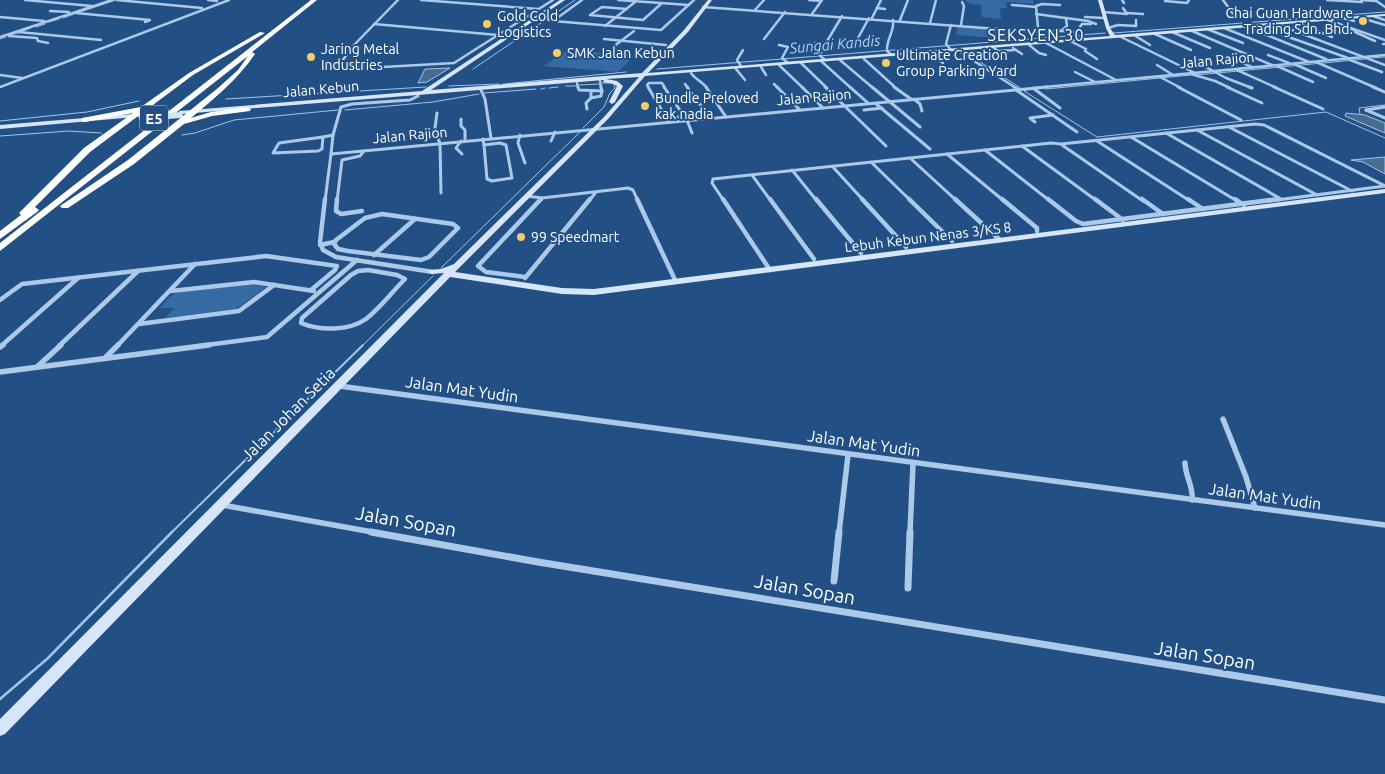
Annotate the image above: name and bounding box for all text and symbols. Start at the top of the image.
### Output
place label: Chai Guan Hardware Trading Sdn. Bhd. [1225,5,1353,37]
place label: Gold Cold Logistics [497,8,558,40]
marker: Chai Guan Hardware Trading Sdn. Bhd. [1357,15,1369,27]
marker: Gold Cold Logistics [481,18,493,30]
district label: SEKSYEN 30 [988,26,1084,44]
water label: Sungai Kandis [788,32,882,57]
place label: Jaring Metal Industries [321,41,400,73]
place label: SMK Jalan Kebun [567,45,675,61]
marker: SMK Jalan Kebun [551,47,563,59]
place label: Ultimate Creation Group Parking Yard [896,47,1017,79]
street label: Jalan Rajion [1179,49,1255,71]
marker: Jaring Metal Industries [305,51,317,63]
marker: Ultimate Creation Group Parking Yard [880,57,892,69]
street label: Jalan Kebun [282,78,360,100]
street label: Jalan Rajion [776,86,852,108]
place label: Bundle Preloved kak nadia [655,90,759,122]
marker: Bundle Preloved kak nadia [639,100,651,112]
road number: E5 [140,106,168,130]
street label: Jalan Rajion [372,124,448,146]
street label: Lebuh Kebun Nenas 3/KS 8 [844,219,1012,255]
place label: 99 Speedmart [531,229,620,245]
marker: 99 Speedmart [515,231,527,243]
street label: Jalan Johan Setia [238,364,338,464]
street label: Jalan Mat Yudin [404,372,520,406]
street label: Jalan Mat Yudin [806,426,922,460]
street label: Jalan Mat Yudin [1207,479,1323,513]
street label: Jalan Sopan [354,501,458,541]
street label: Jalan Sopan [753,569,857,609]
street label: Jalan Sopan [1153,636,1257,674]

